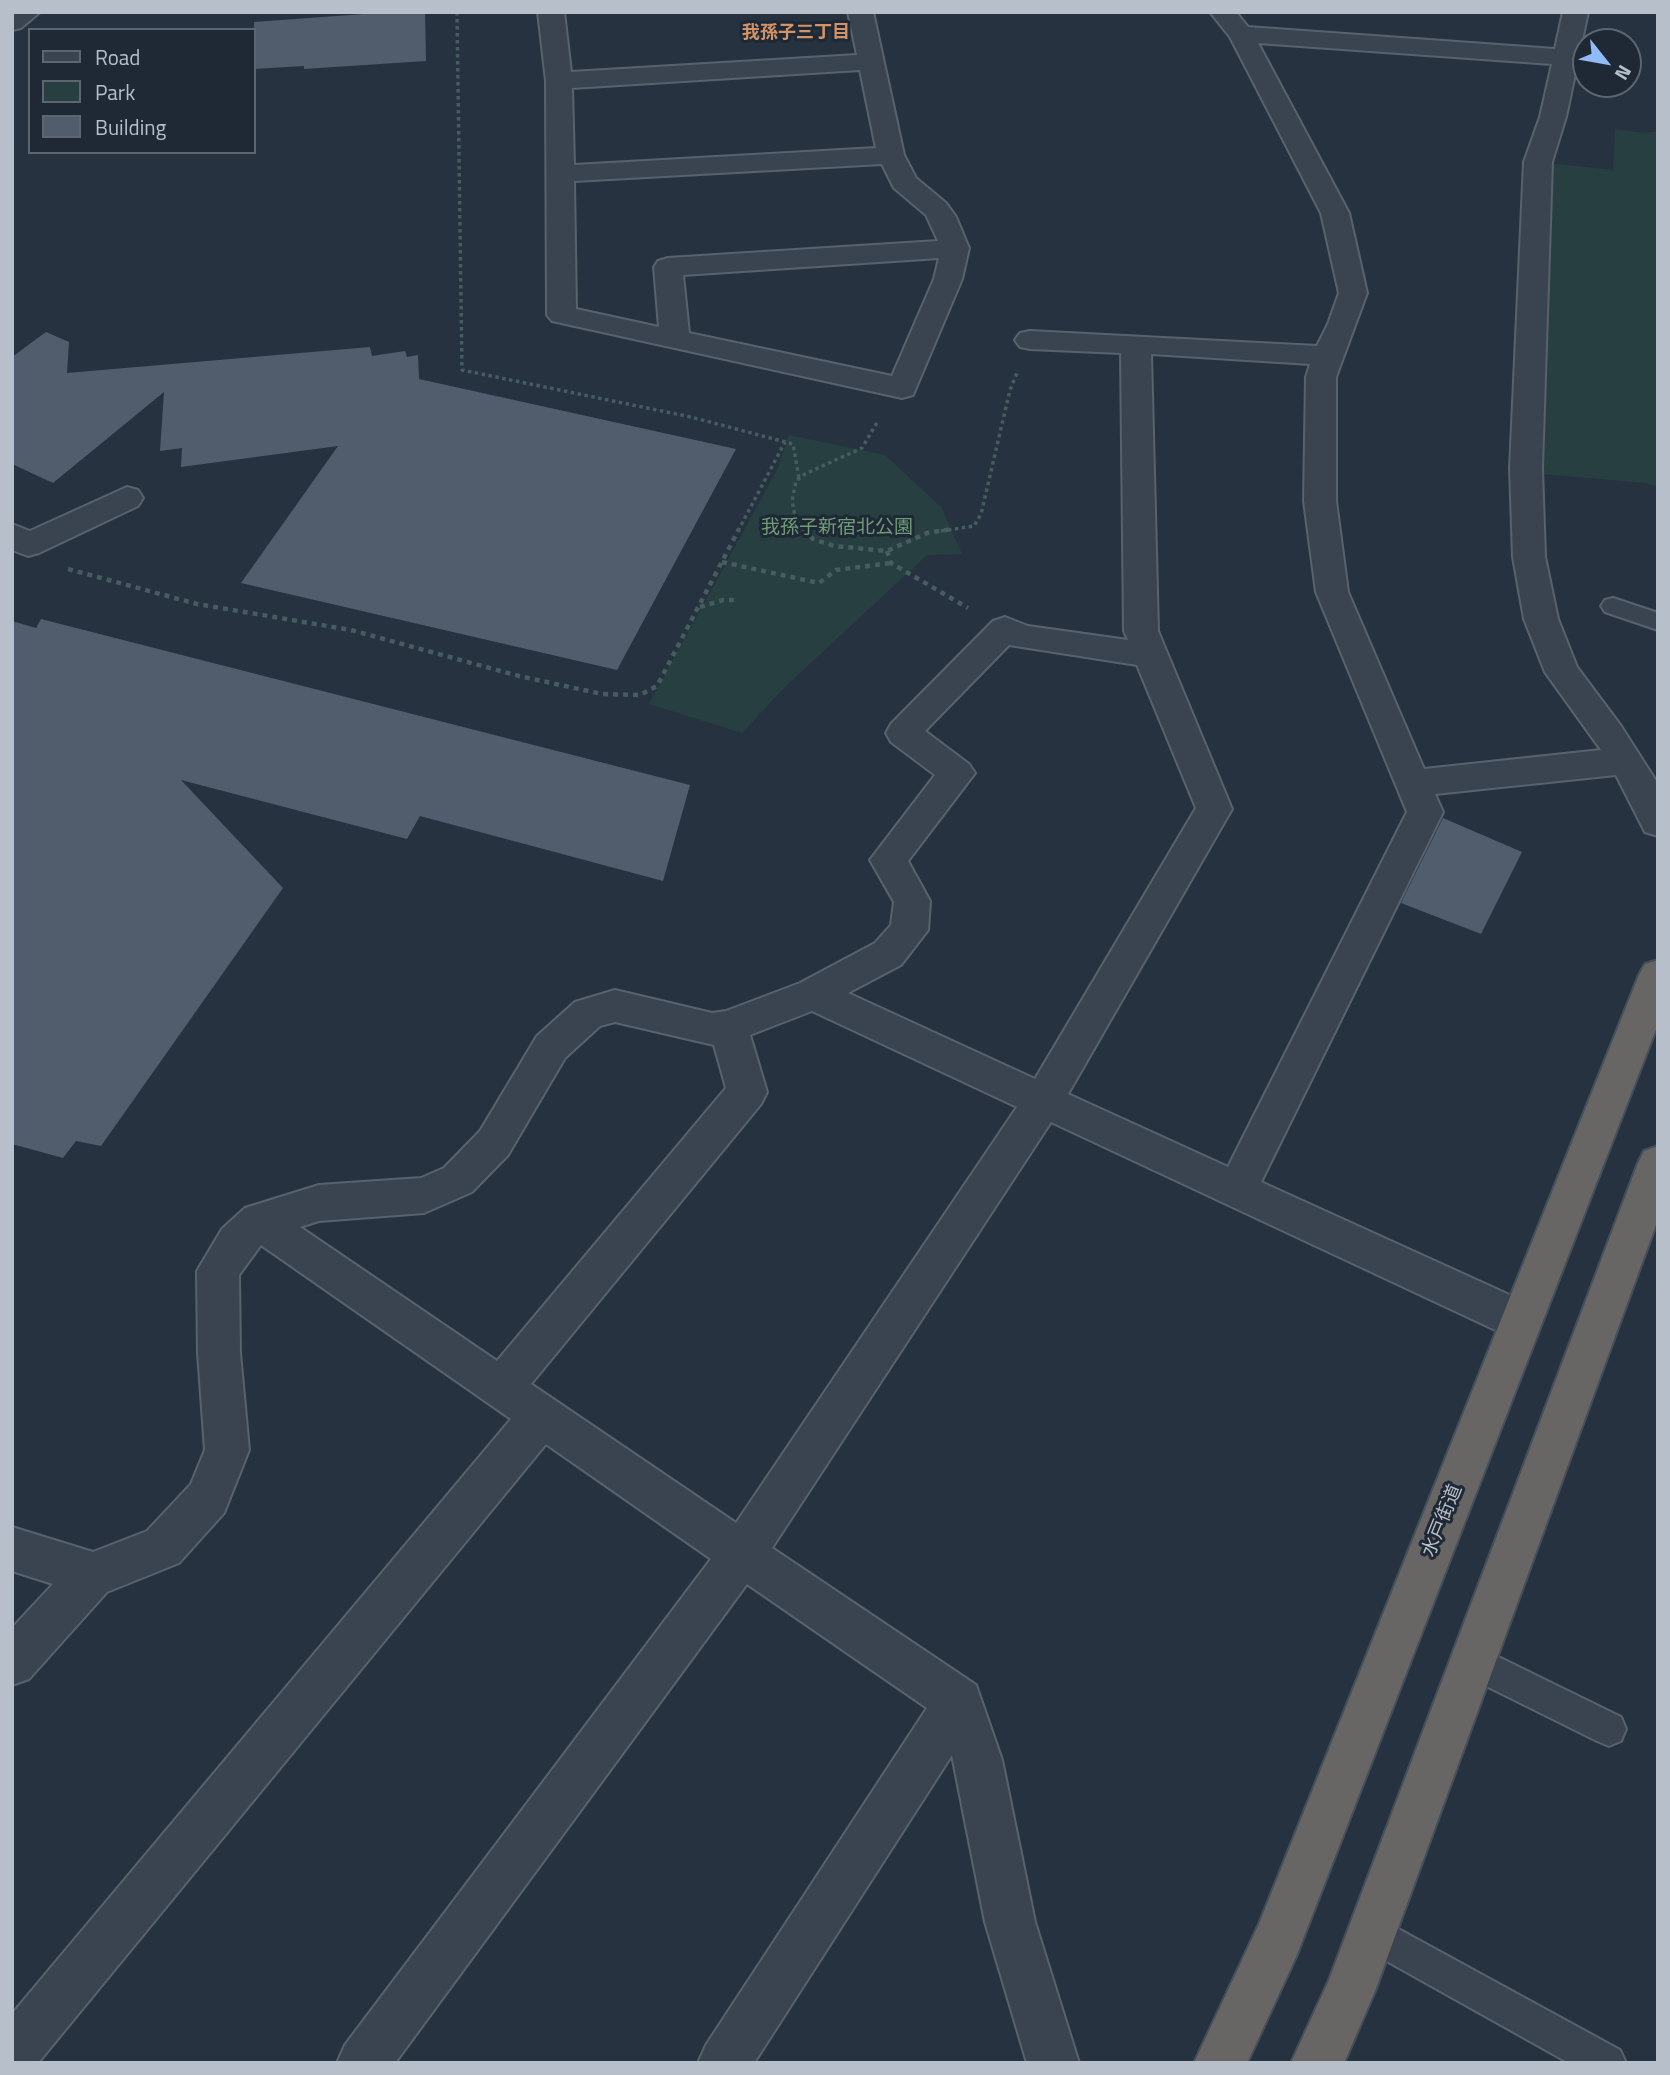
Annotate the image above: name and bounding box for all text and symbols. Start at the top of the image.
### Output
district label: 我孫子三丁目 [742,23,850,45]
legend [28,28,256,154]
north arrow [1572,28,1642,98]
text: Road [95,41,140,73]
text: N [1608,60,1640,86]
text: Park [95,76,135,108]
text: Building [95,111,166,143]
park label: 我孫子新宿北公園 [761,517,913,539]
street label: 水戸街道 [1418,1481,1468,1561]

